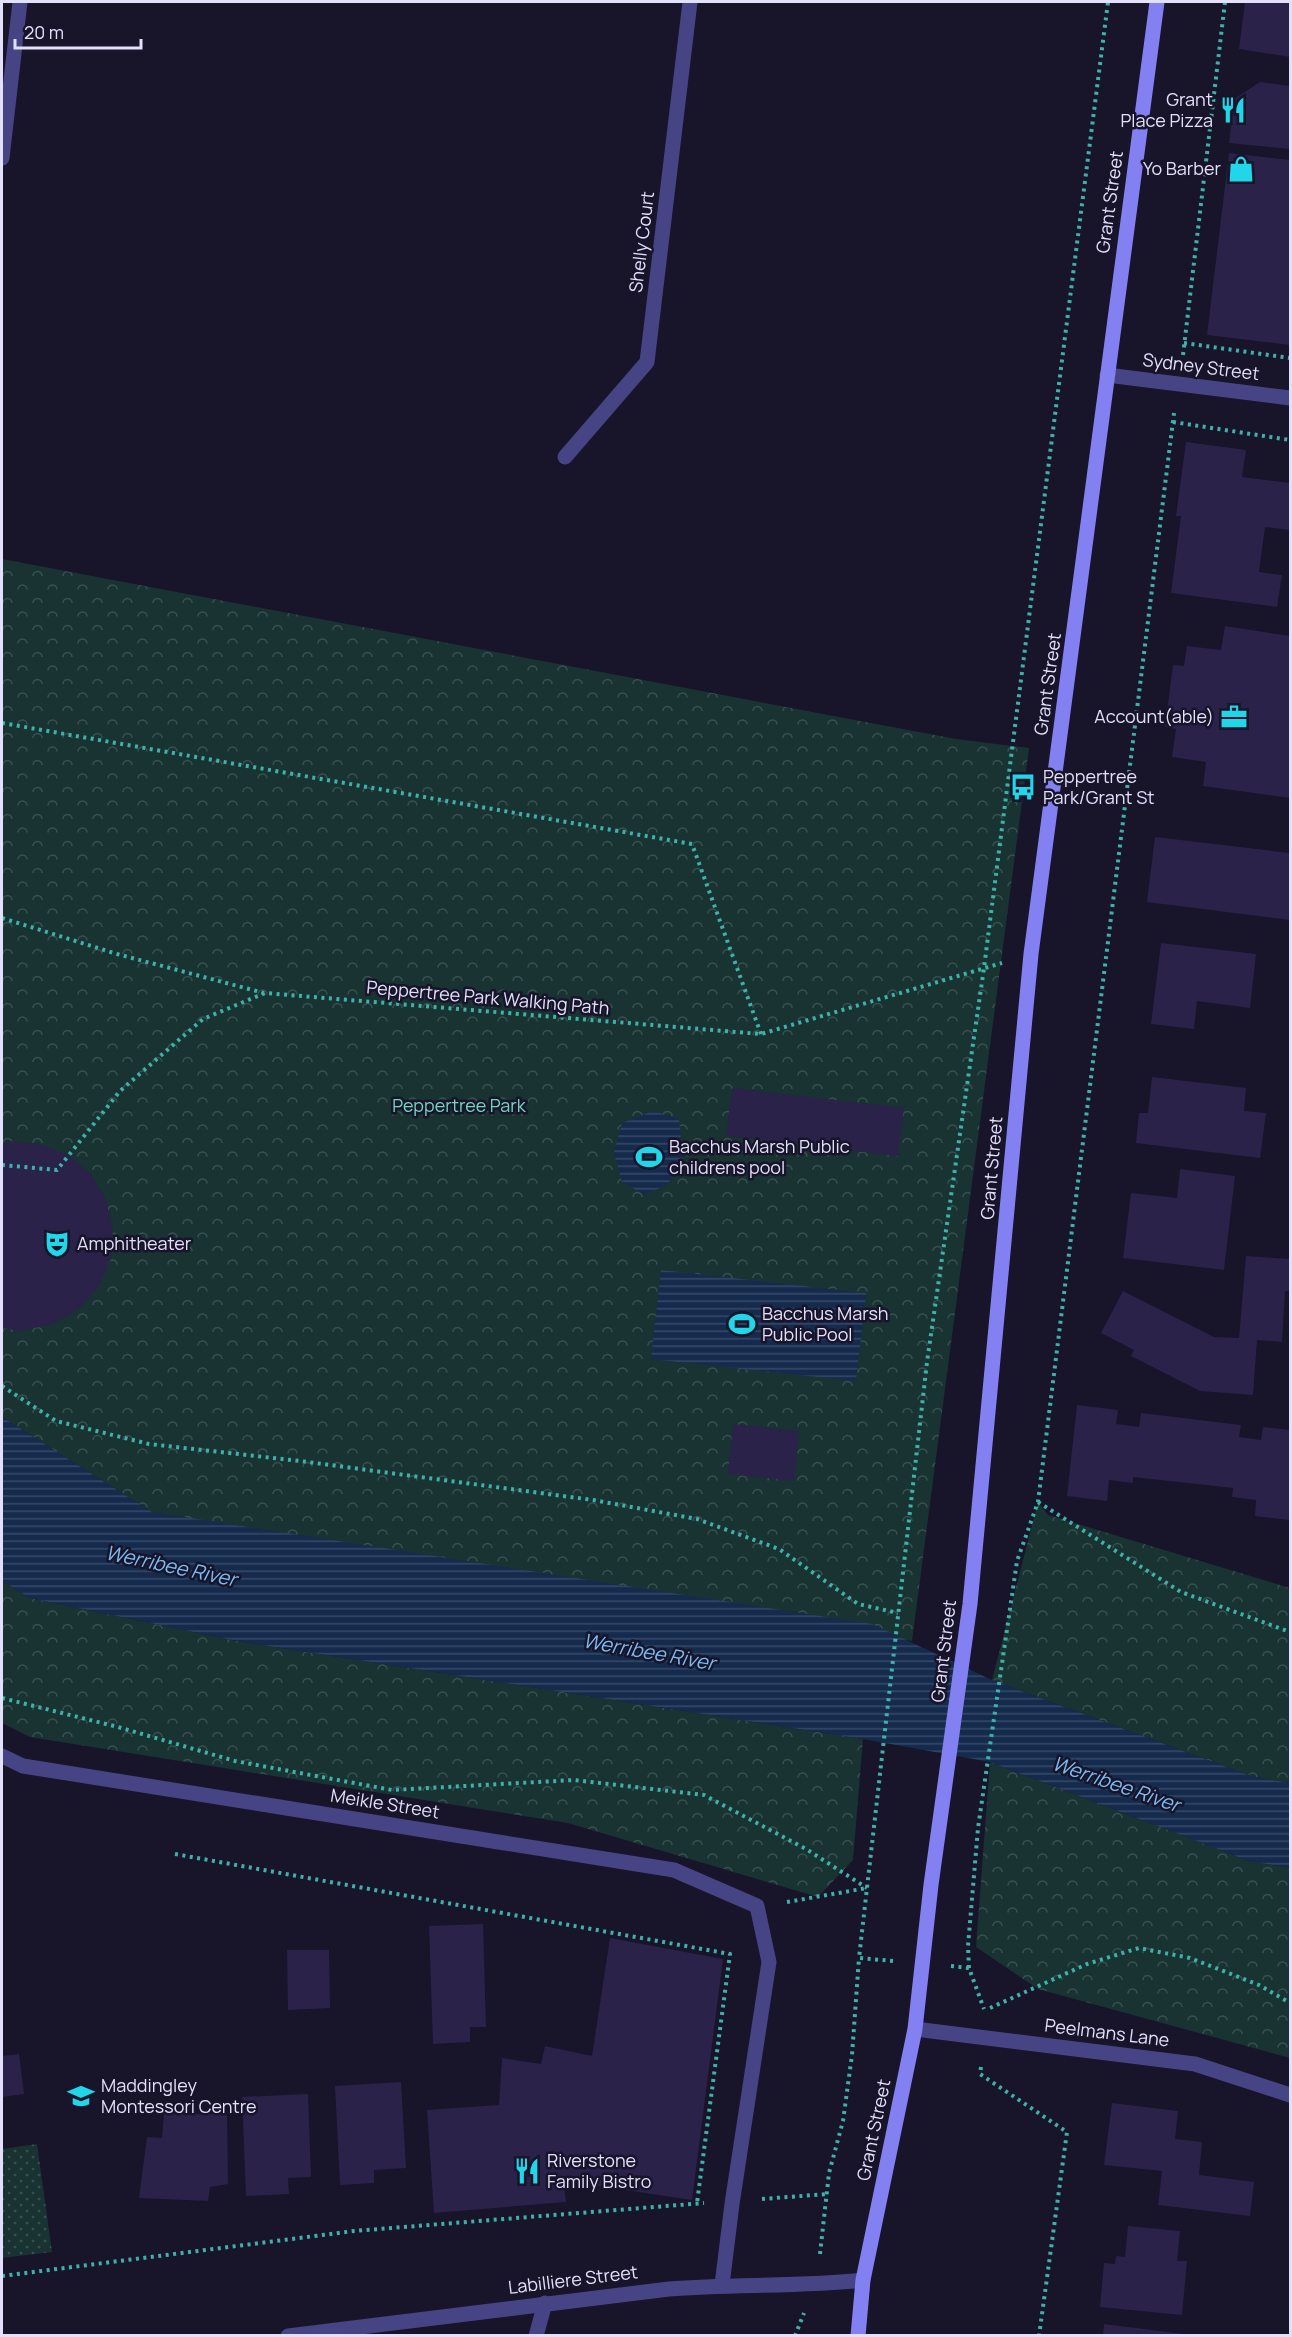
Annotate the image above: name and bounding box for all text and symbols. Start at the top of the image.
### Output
scale bar [15,12,141,50]
text: 20 m [24,20,64,44]
place label: Grant Place Pizza [1121,87,1213,132]
restaurant icon: Grant Place Pizza [1218,95,1248,125]
street label: Grant Street [1090,149,1128,255]
shop icon: Yo Barber [1226,154,1256,184]
place label: Yo Barber [1143,156,1221,180]
street label: Shelly Court [623,190,659,294]
street label: Sydney Street [1141,347,1261,385]
street label: Grant Street [1028,631,1066,737]
office icon: Account(able) [1219,702,1249,732]
place label: Account(able) [1094,704,1214,728]
place label: Peppertree Park/Grant St [1043,764,1154,809]
bus stop icon: Peppertree Park/Grant St [1008,772,1038,802]
street label: Peppertree Park Walking Path [366,974,611,1020]
park label: Peppertree Park [392,1093,527,1117]
street label: Grant Street [975,1115,1007,1220]
place label: Bacchus Marsh Public childrens pool [669,1134,850,1179]
sports icon: Bacchus Marsh Public childrens pool [634,1142,664,1172]
theatre icon: Amphitheater [42,1229,72,1259]
place label: Amphitheater [77,1231,192,1255]
place label: Bacchus Marsh Public Pool [762,1301,889,1346]
sports icon: Bacchus Marsh Public Pool [727,1309,757,1339]
water label: Werribee River [103,1538,242,1593]
street label: Grant Street [925,1598,961,1704]
water label: Werribee River [581,1627,720,1677]
water label: Werribee River [1049,1749,1186,1819]
street label: Meikle Street [329,1783,441,1823]
street label: Peelmans Lane [1043,2012,1171,2052]
place label: Maddingley Montessori Centre [101,2073,257,2118]
street label: Grant Street [851,2077,895,2183]
school or university icon: Maddingley Montessori Centre [66,2081,96,2111]
place label: Riverstone Family Bistro [547,2148,651,2193]
restaurant icon: Riverstone Family Bistro [512,2156,542,2186]
street label: Labilliere Street [507,2259,639,2299]

